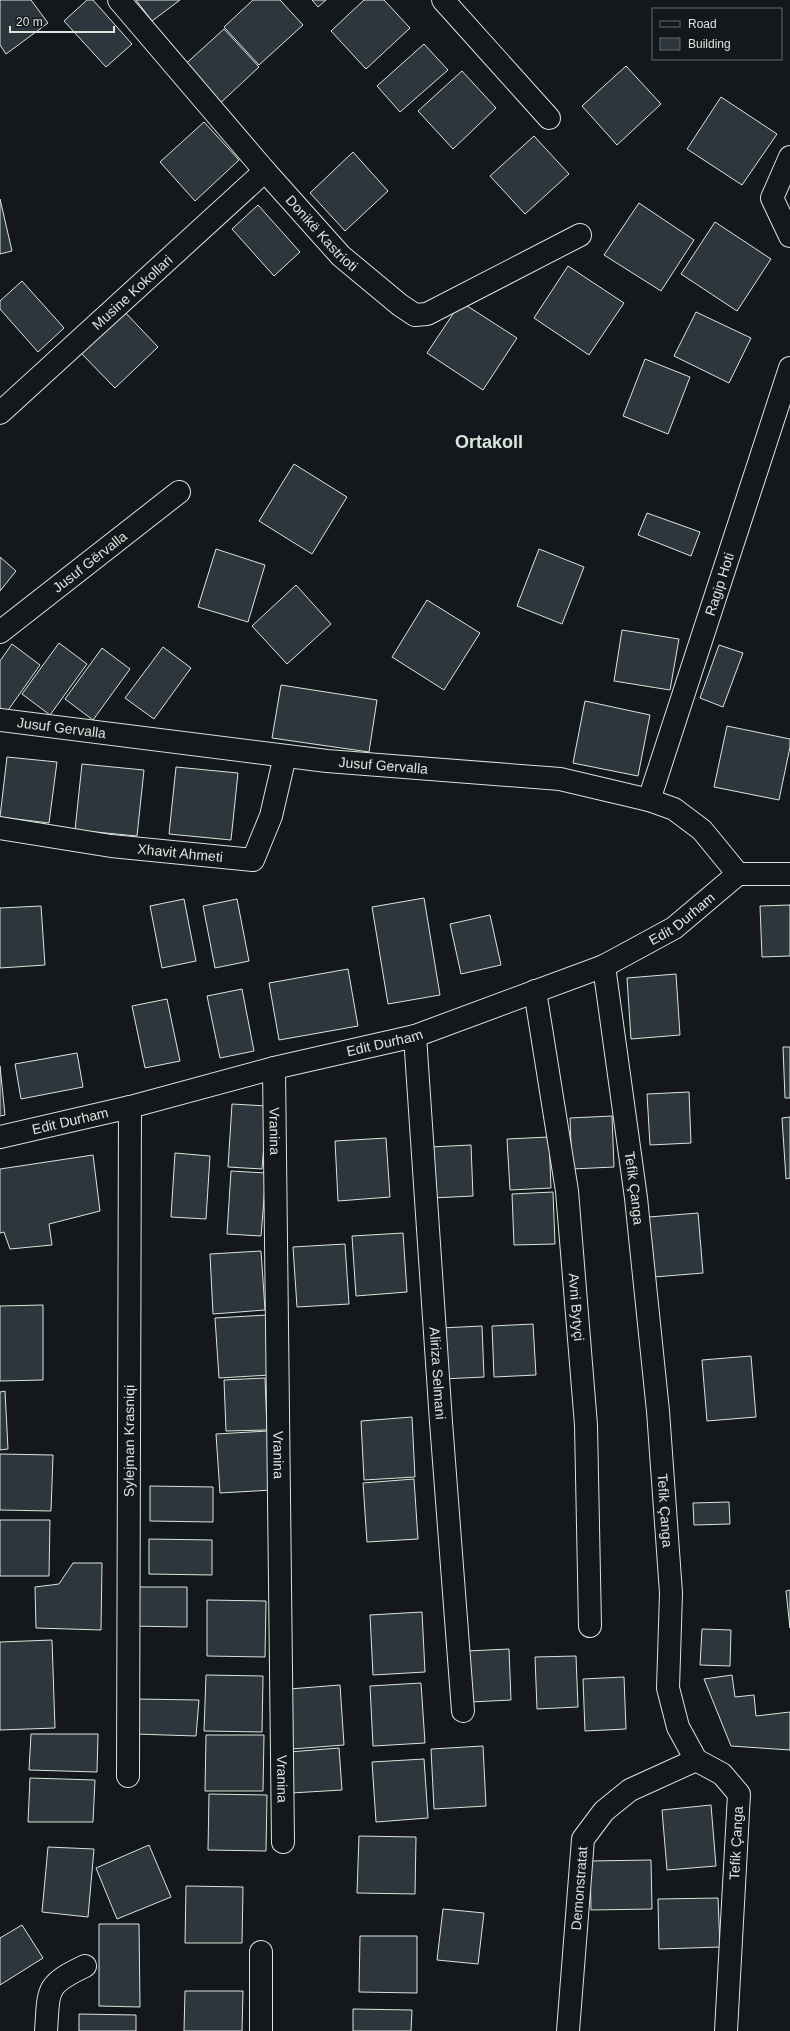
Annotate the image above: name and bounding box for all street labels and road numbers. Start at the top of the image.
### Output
street label: Donikë Kastrioti [282,192,361,274]
street label: Musine Kokollari [89,252,176,333]
street label: Jusuf Gërvalla [50,528,130,596]
street label: Ragip Hoti [702,551,737,618]
street label: Jusuf Gervalla [16,714,107,741]
street label: Jusuf Gervalla [338,754,429,777]
street label: Xhavit Ahmeti [137,841,224,865]
street label: Edit Durham [646,889,718,948]
street label: Edit Durham [345,1026,425,1059]
street label: Edit Durham [30,1104,110,1137]
street label: Vranina [266,1107,283,1155]
street label: Tefik Çanga [622,1150,647,1226]
street label: Avni Bytyçi [566,1272,587,1342]
street label: Aliriza Selmani [427,1326,449,1420]
street label: Sylejman Krasniqi [121,1385,137,1497]
street label: Vranina [270,1431,287,1479]
street label: Tefik Çanga [654,1473,676,1548]
street label: Vranina [274,1755,291,1803]
street label: Tefik Çanga [726,1805,746,1880]
street label: Demonstratat [568,1846,590,1931]

